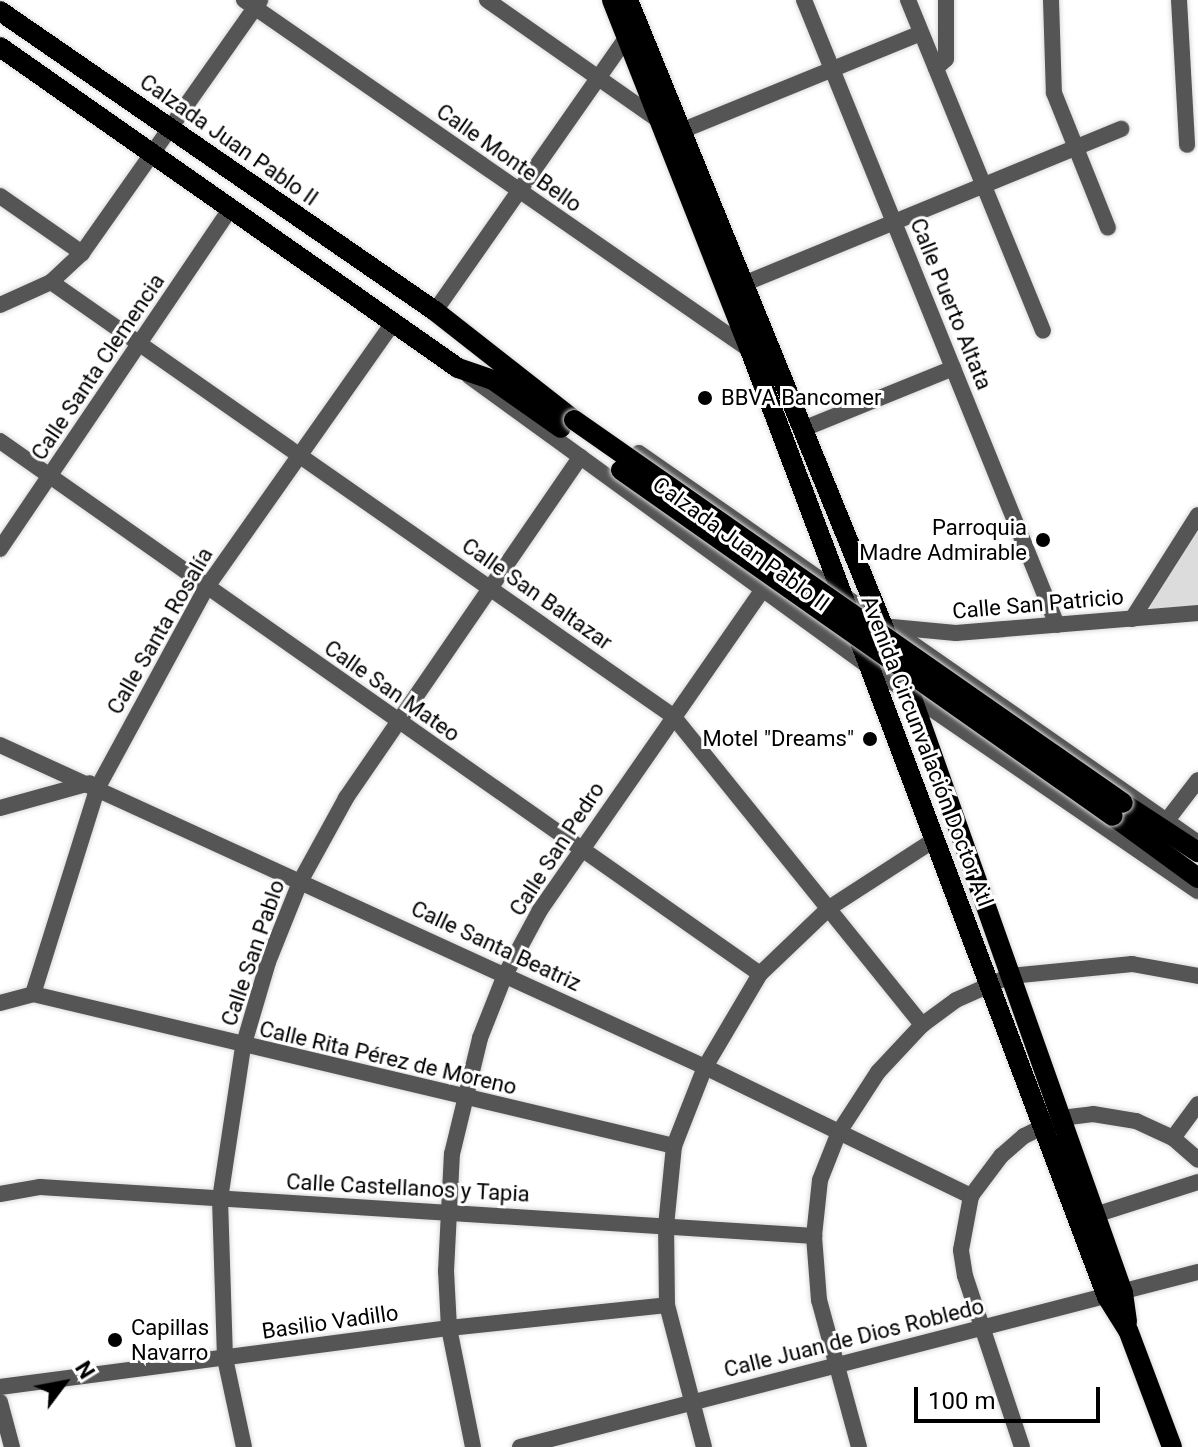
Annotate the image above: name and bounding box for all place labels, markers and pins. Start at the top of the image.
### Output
place label: BBVA Bancomer [721,385,881,411]
marker: BBVA Bancomer [696,389,714,407]
place label: Parroquia Madre Admirable [859,514,1027,566]
marker: Parroquia Madre Admirable [1034,531,1052,549]
place label: Motel "Dreams" [703,726,854,752]
marker: Motel "Dreams" [861,730,879,748]
place label: Capillas Navarro [131,1314,209,1366]
marker: Capillas Navarro [106,1331,124,1349]

